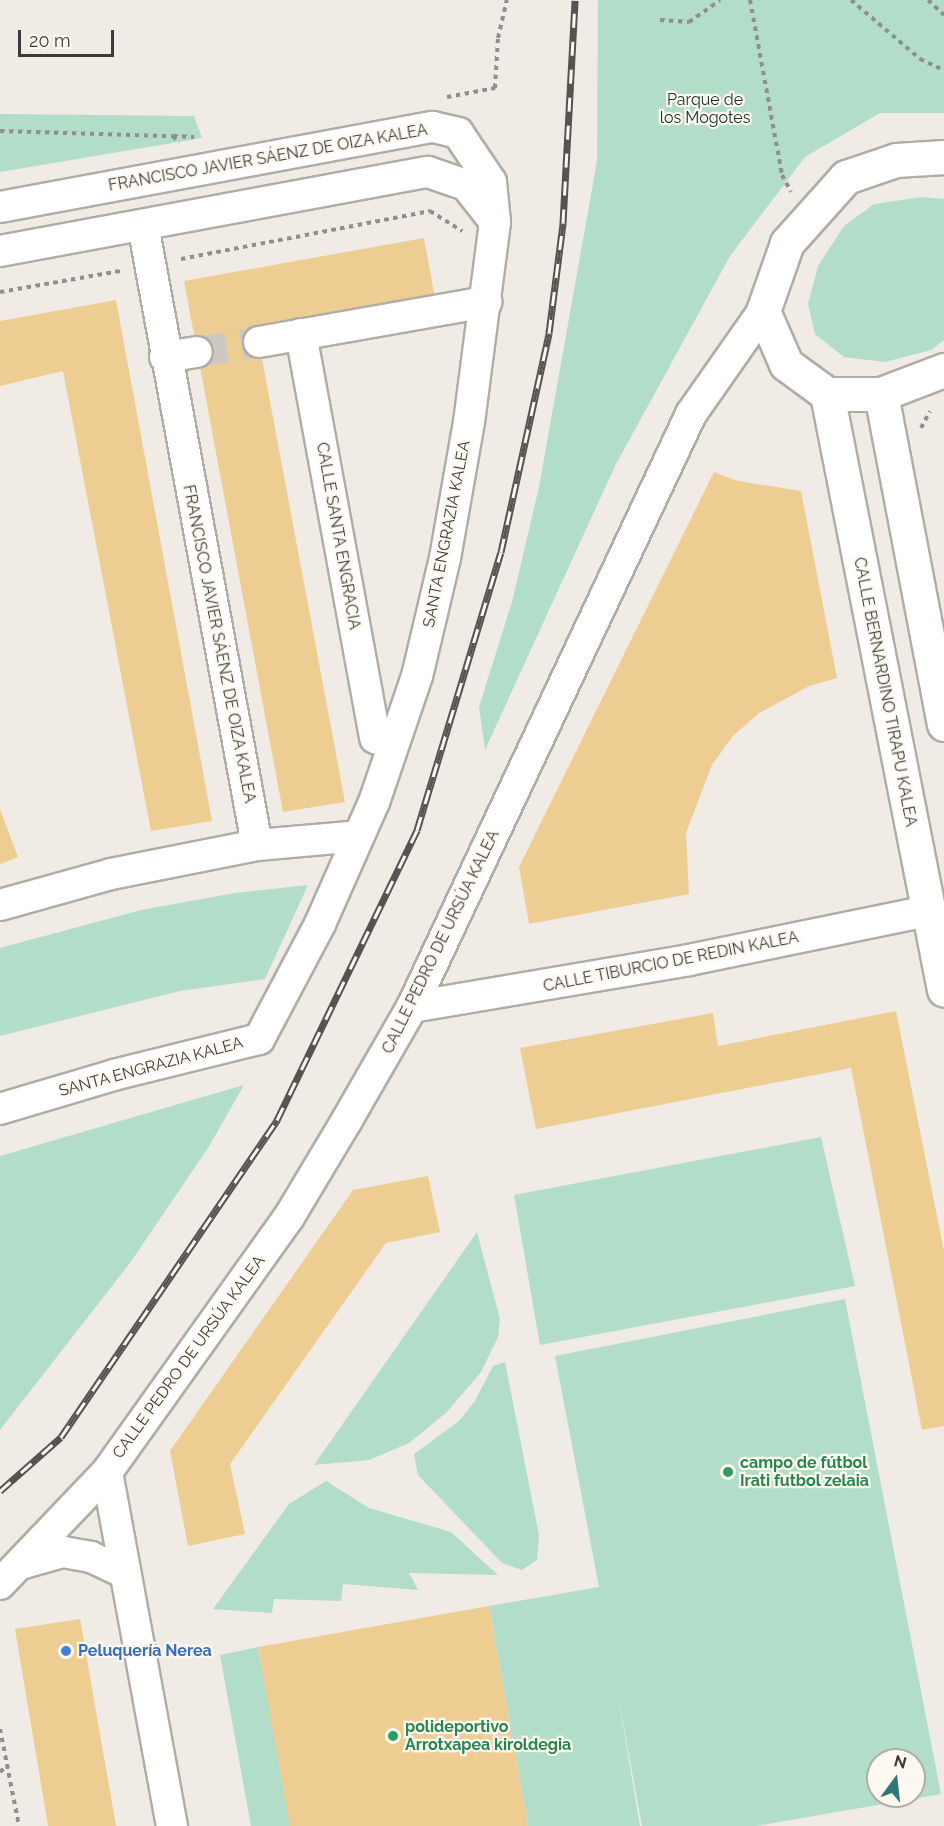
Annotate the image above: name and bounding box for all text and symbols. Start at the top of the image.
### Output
scale bar [21,18,117,56]
text: 20 m [29,30,71,51]
park label: Parque de los Mogotes [660,90,750,128]
street label: FRANCISCO JAVIER SÁENZ DE OIZA KALEA [106,120,430,196]
street label: SANTA ENGRAZIA KALEA [419,438,475,630]
street label: CALLE SANTA ENGRACIA [312,441,364,631]
street label: FRANCISCO JAVIER SÁENZ DE OIZA KALEA [179,483,259,805]
street label: CALLE BERNARDINO TIRAPU KALEA [849,555,921,829]
street label: CALLE PEDRO DE URSÚA KALEA [378,827,504,1057]
street label: CALLE TIBURCIO DE REDIN KALEA [541,928,801,996]
street label: SANTA ENGRAZIA KALEA [56,1033,246,1101]
street label: CALLE PEDRO DE URSÚA KALEA [109,1252,269,1462]
place label: campo de fútbol Irati futbol zelaia [740,1453,869,1491]
marker: campo de fútbol Irati futbol zelaia [721,1465,735,1479]
place label: Peluquería Nerea [78,1641,212,1661]
marker: Peluquería Nerea [59,1644,73,1658]
place label: polideportivo Arrotxapea kiroldegia [405,1717,571,1755]
marker: polideportivo Arrotxapea kiroldegia [386,1729,400,1743]
north arrow [866,1748,926,1808]
text: N [892,1751,909,1773]

